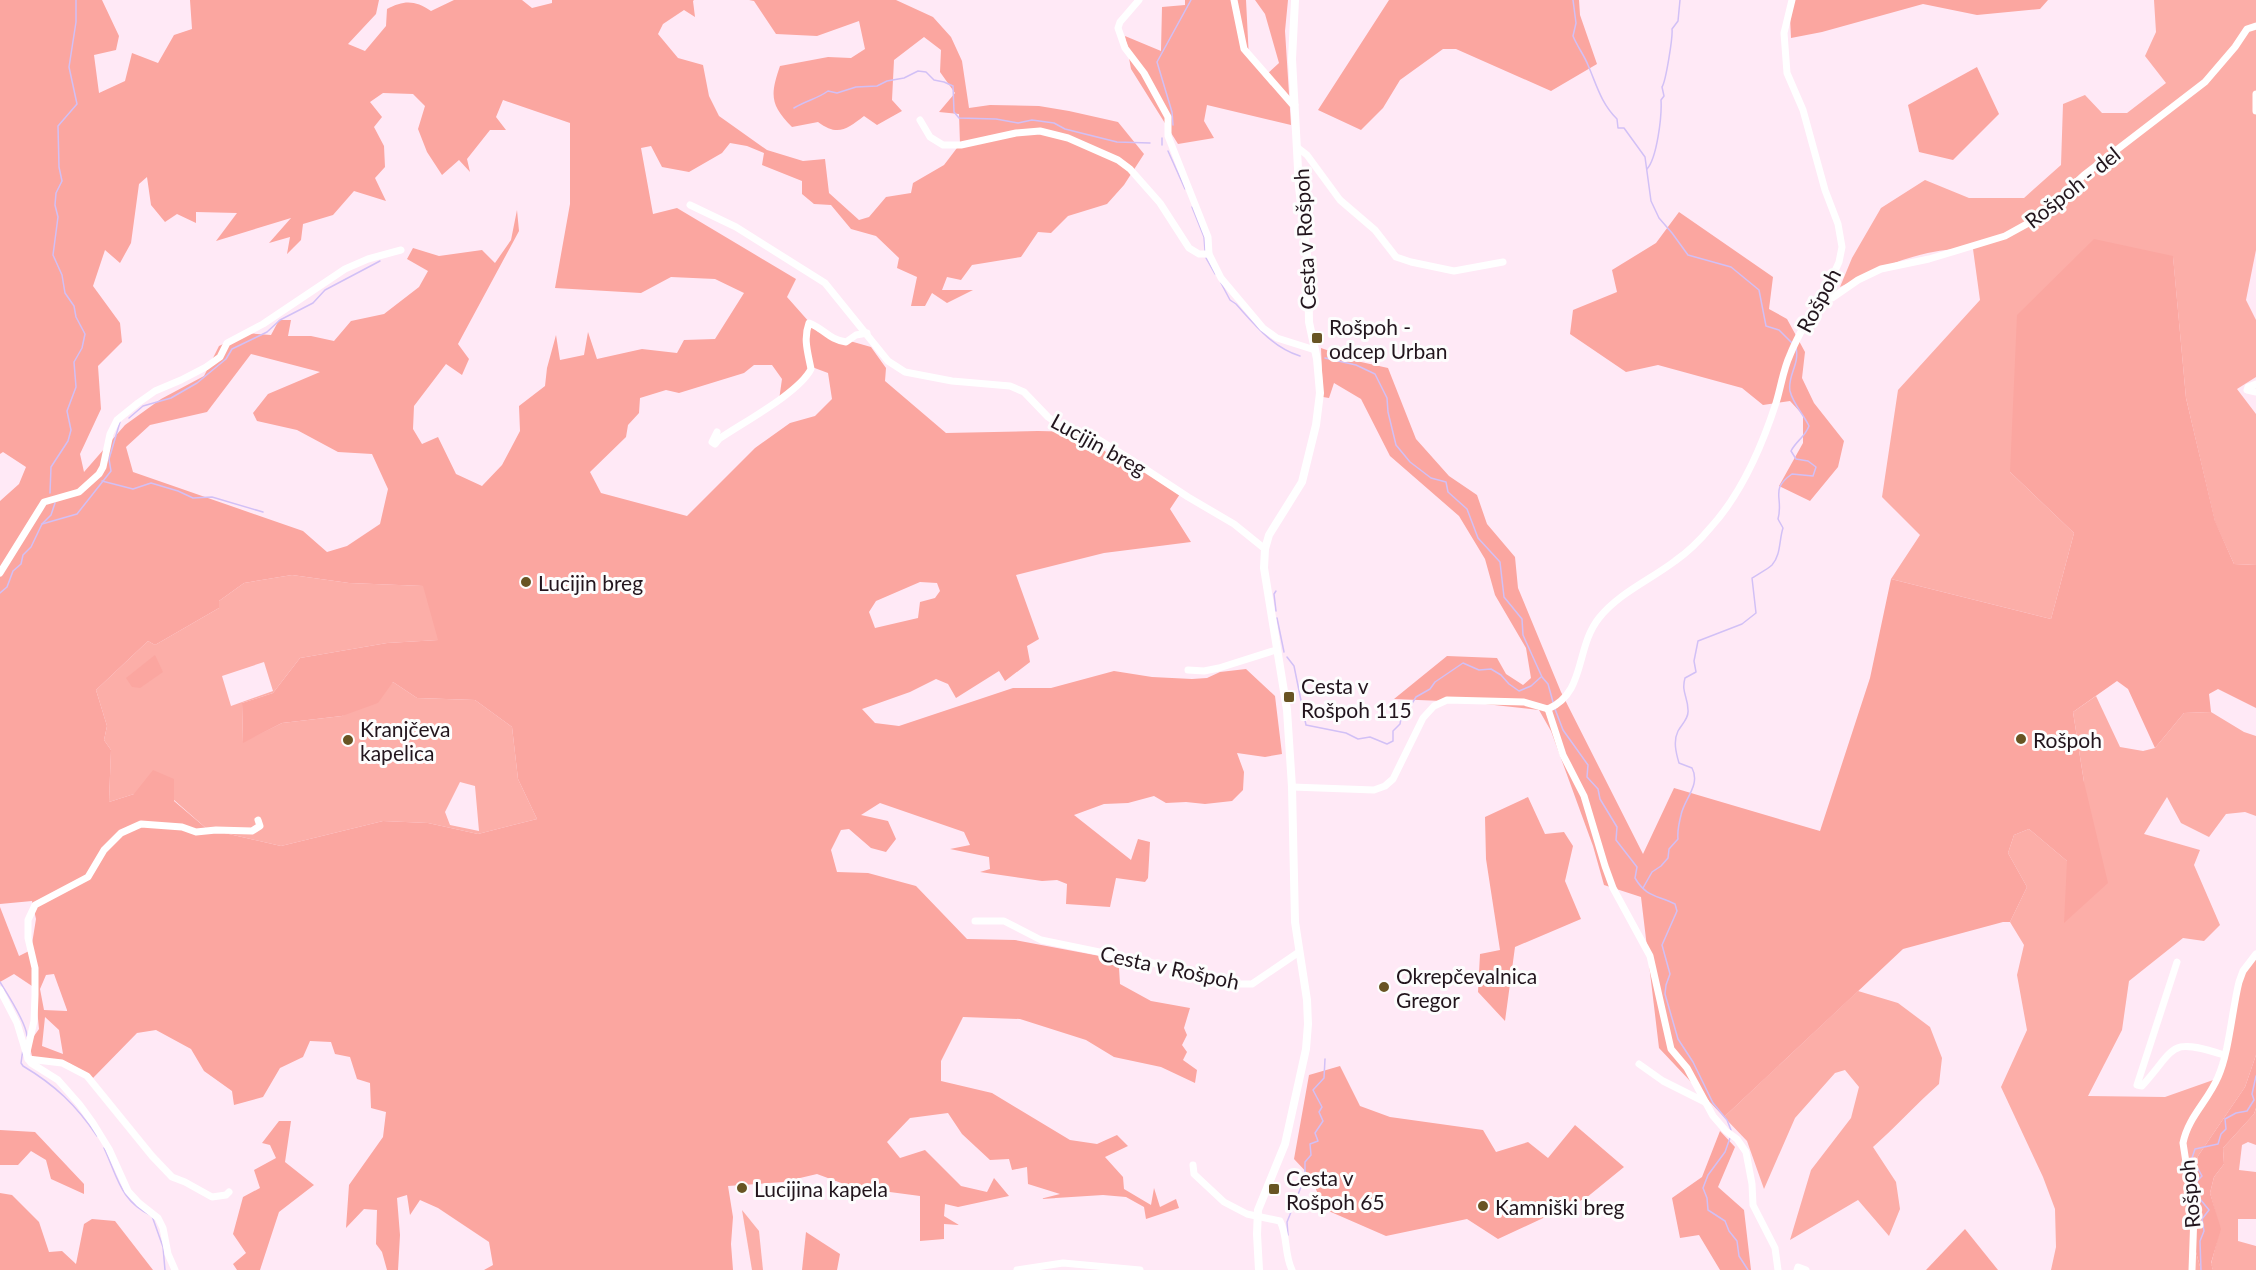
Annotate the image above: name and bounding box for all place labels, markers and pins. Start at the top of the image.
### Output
place label: Rošpoh - odcep Urban [1329,314,1447,363]
marker: Rošpoh - odcep Urban [1310,331,1324,345]
place label: Lucijin breg [538,570,643,595]
marker: Lucijin breg [519,575,533,589]
place label: Cesta v Rošpoh 115 [1301,673,1412,722]
marker: Cesta v Rošpoh 115 [1282,690,1296,704]
place label: Kranjčeva kapelica [360,716,450,765]
place label: Rošpoh [2033,727,2102,752]
marker: Rošpoh [2014,732,2028,746]
marker: Kranjčeva kapelica [341,733,355,747]
place label: Okrepčevalnica Gregor [1396,963,1537,1012]
marker: Okrepčevalnica Gregor [1377,980,1391,994]
place label: Cesta v Rošpoh 65 [1286,1165,1385,1214]
place label: Lucijina kapela [754,1176,888,1201]
marker: Lucijina kapela [735,1181,749,1195]
marker: Cesta v Rošpoh 65 [1267,1182,1281,1196]
place label: Kamniški breg [1495,1194,1625,1219]
marker: Kamniški breg [1476,1199,1490,1213]

